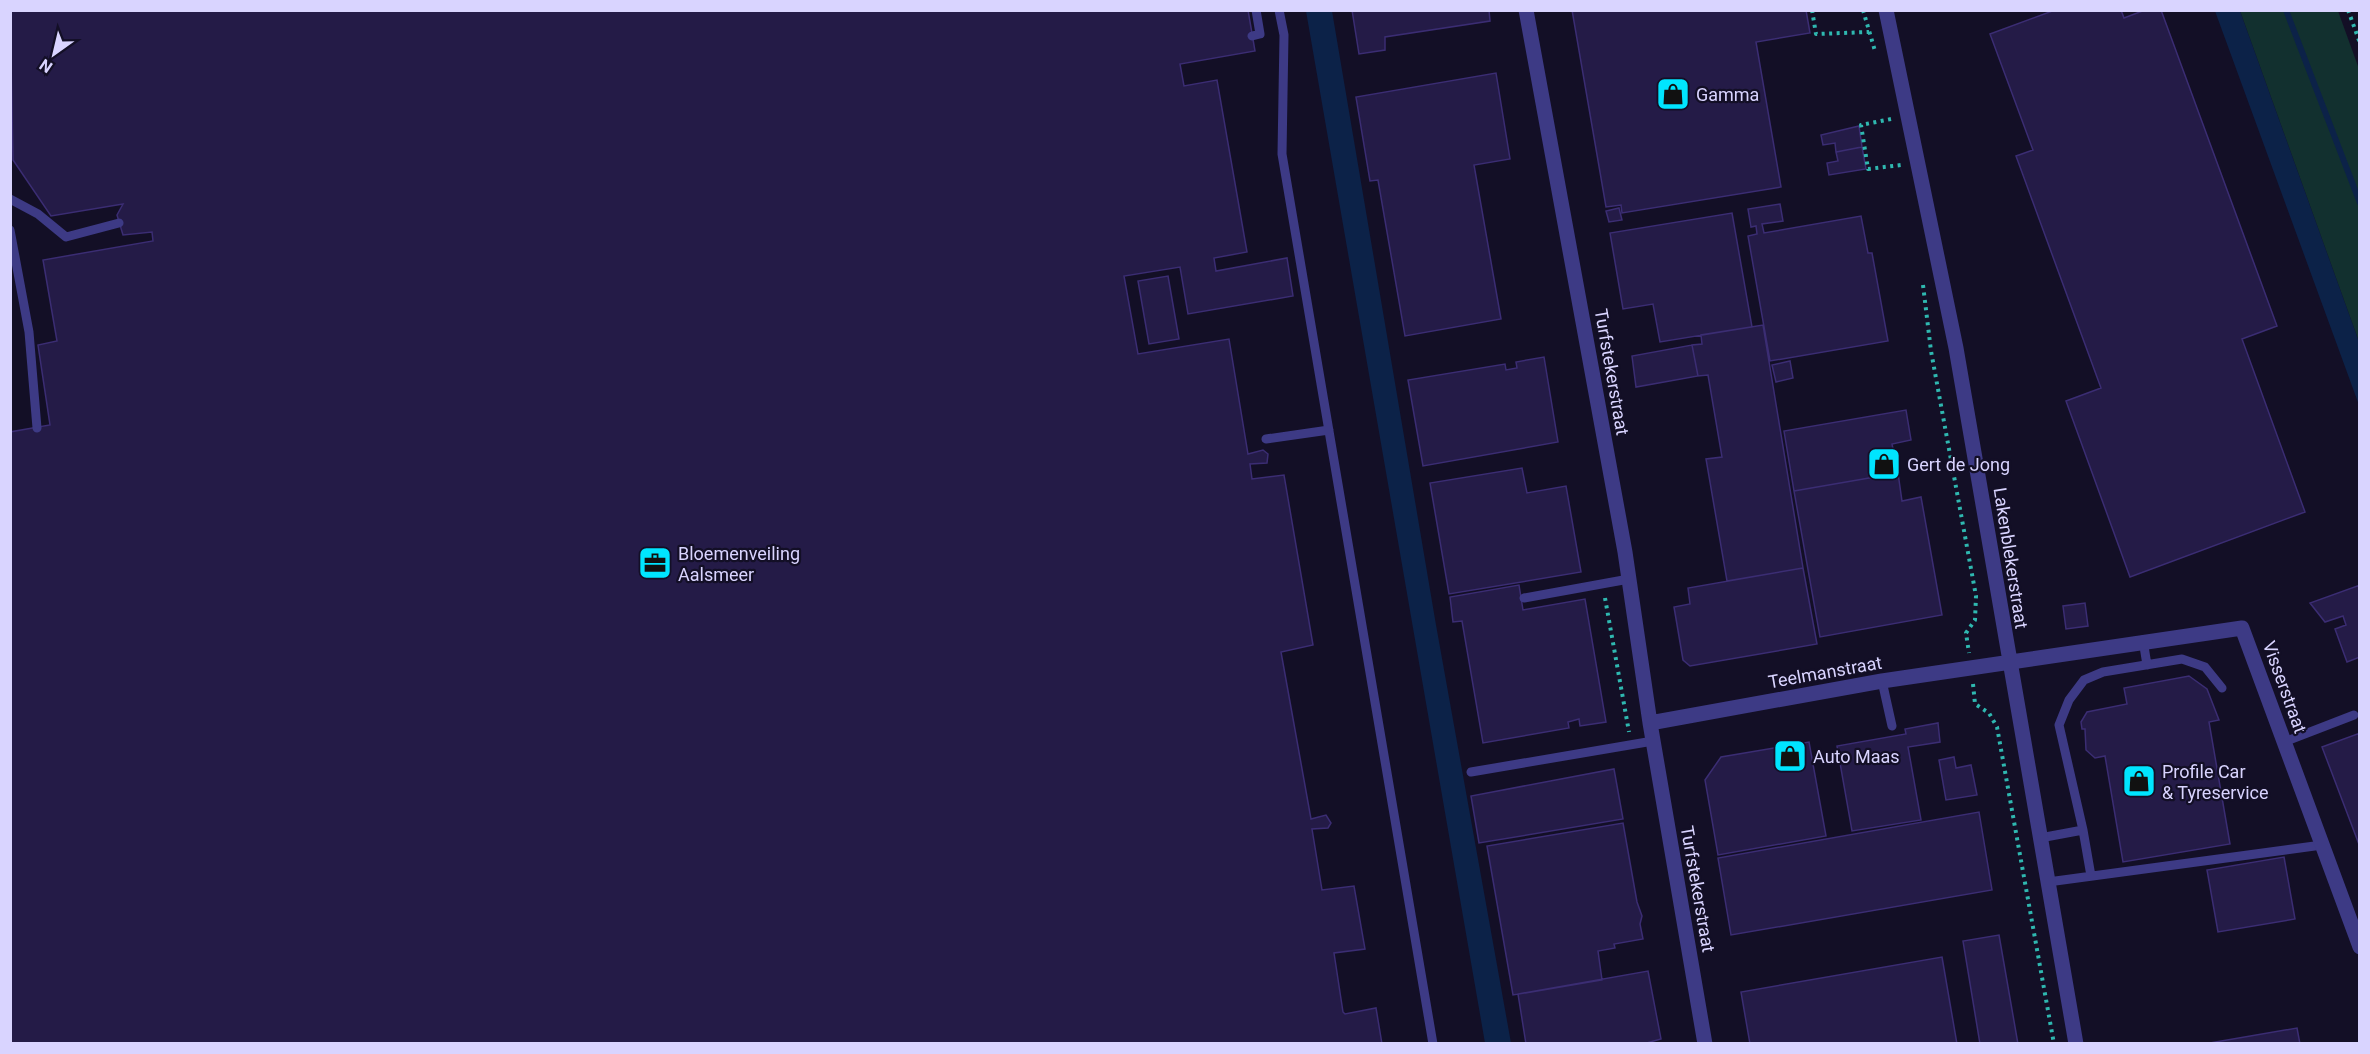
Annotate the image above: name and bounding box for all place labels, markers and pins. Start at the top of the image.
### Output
shop icon: Gamma [1655,76,1691,112]
place label: Gamma [1696,84,1759,105]
shop icon: Gert de Jong [1866,446,1902,482]
place label: Gert de Jong [1907,454,2010,475]
place label: Bloemenveiling Aalsmeer [678,543,800,585]
office icon: Bloemenveiling Aalsmeer [637,545,673,581]
shop icon: Auto Maas [1772,738,1808,774]
place label: Auto Maas [1813,746,1900,767]
place label: Profile Car & Tyreservice [2162,761,2269,803]
shop icon: Profile Car & Tyreservice [2121,763,2157,799]

